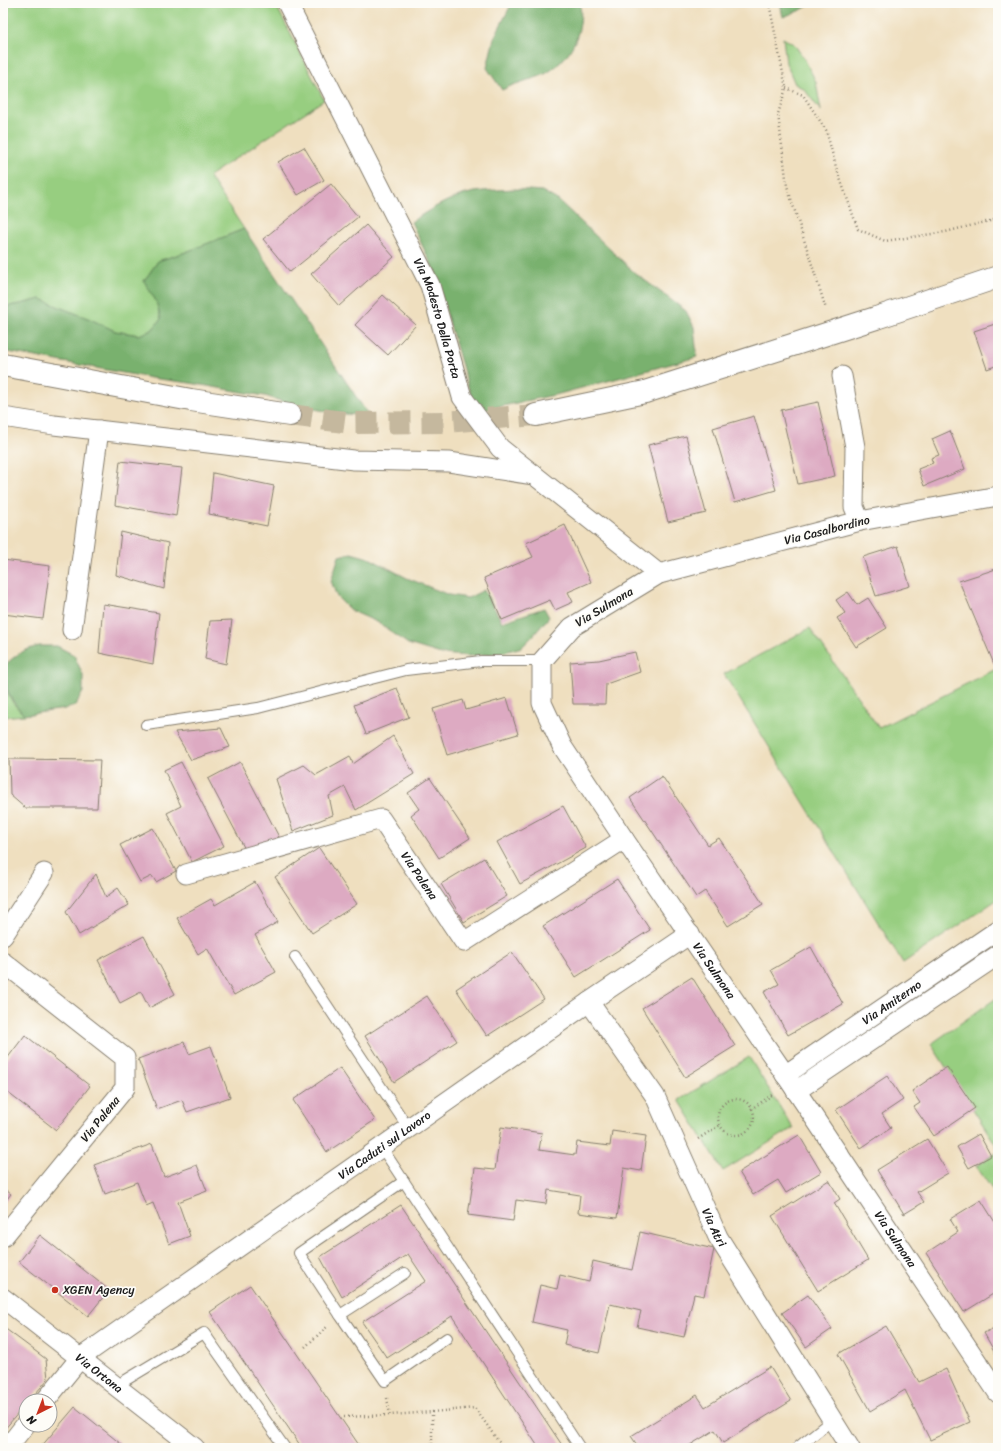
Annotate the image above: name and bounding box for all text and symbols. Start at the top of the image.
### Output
street label: Via Modesto Della Porta [407,254,467,381]
street label: Via Casalbordino [782,509,872,551]
street label: Via Sulmona [571,580,638,633]
street label: Via Palena [395,847,444,905]
street label: Via Sulmona [687,938,742,1004]
street label: Via Amiterno [857,974,926,1031]
street label: Via Palena [74,1090,126,1147]
street label: Via Caduti sul Lavoro [333,1105,436,1185]
street label: Via Atri [695,1204,733,1252]
street label: Via Sulmona [868,1206,923,1273]
place label: XGEN Agency [62,1279,135,1301]
marker: XGEN Agency [50,1285,60,1295]
street label: Via Ortona [70,1347,128,1399]
north arrow [18,1393,58,1433]
text: N [22,1410,42,1430]

